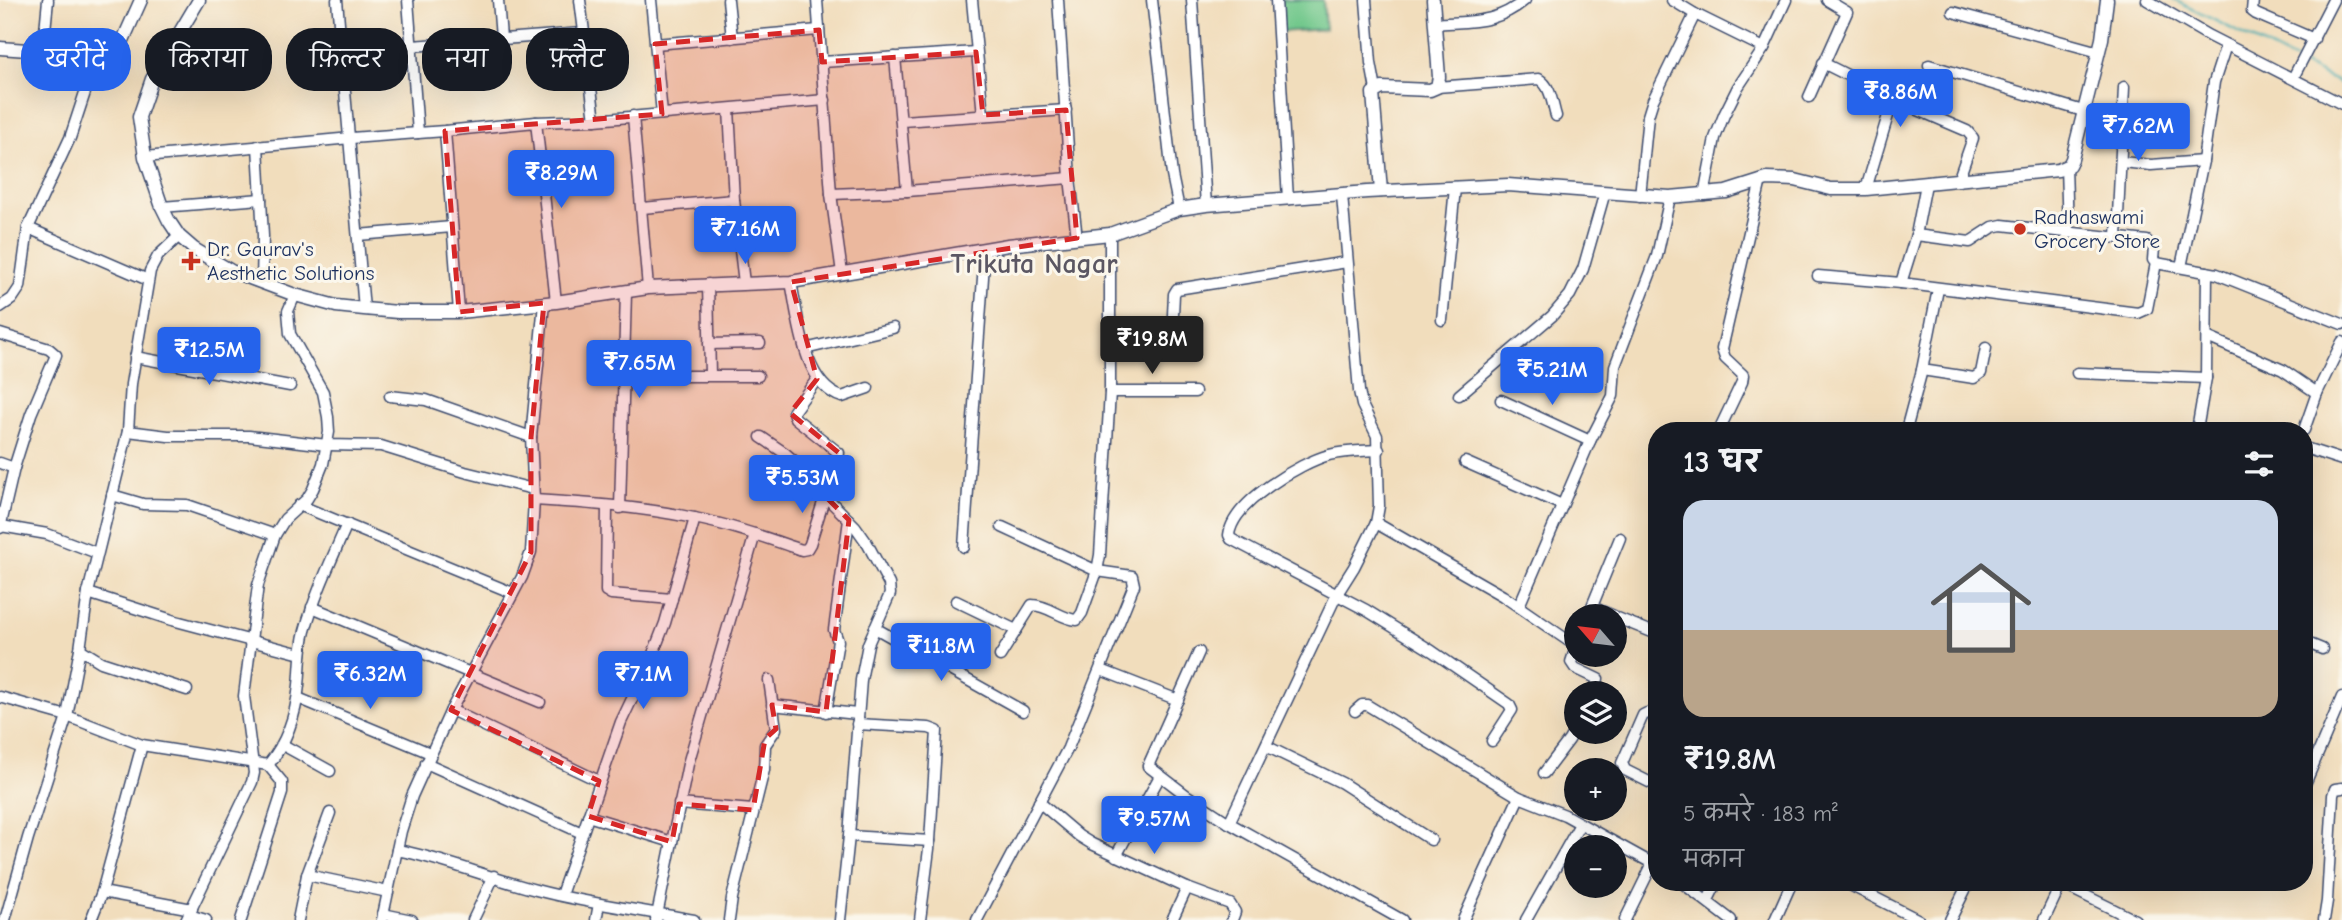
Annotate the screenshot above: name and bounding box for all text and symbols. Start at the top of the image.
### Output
chip: खरीदें [21,28,131,91]
chip: किराया [145,28,272,91]
chip: फ़िल्टर [286,28,408,91]
chip: नया [422,28,512,91]
chip: फ़्लैट [526,28,629,91]
pin: ₹8.86M [1843,69,1957,129]
text: ₹8.86M [1863,78,1937,105]
pin: ₹7.62M [2081,104,2195,163]
text: ₹7.62M [2102,112,2174,139]
pin: ₹8.29M [504,150,618,210]
text: ₹8.29M [524,159,598,186]
place label: Radhaswami Grocery Store [2034,205,2160,253]
pin: ₹7.16M [688,206,802,266]
text: ₹7.16M [710,215,780,242]
marker: Radhaswami Grocery Store [2012,221,2028,237]
place label: Dr. Gaurav's Aesthetic Solutions [207,237,374,285]
district label: Trikuta Nagar [951,248,1118,280]
marker: Dr. Gaurav's Aesthetic Solutions [181,251,201,271]
pin: ₹19.8M [1095,316,1209,376]
text: ₹19.8M [1116,325,1188,352]
pin: ₹12.5M [152,328,266,387]
text: ₹12.5M [173,336,245,363]
pin: ₹7.65M [582,340,696,400]
pin: ₹5.21M [1495,348,1609,407]
text: ₹7.65M [602,349,676,376]
text: ₹5.21M [1516,356,1588,383]
text: 13 घर [1683,445,1760,480]
icon: filters [2240,445,2278,483]
pin: ₹5.53M [745,456,859,515]
text: ₹5.53M [765,464,839,491]
icon: home [1918,545,2044,671]
north arrow [1564,604,1628,667]
map controls [1564,604,1627,898]
pin: ₹11.8M [884,624,998,683]
text: ₹11.8M [907,632,975,659]
pin: ₹6.32M [313,652,427,711]
pin: ₹7.1M [594,652,692,711]
text: ₹6.32M [333,660,407,687]
text: ₹7.1M [614,660,672,687]
button: layers [1564,681,1627,744]
text: ₹19.8M [1683,742,1776,777]
button: + [1564,758,1627,821]
pin: ₹9.57M [1097,796,1211,856]
text: 5 कमरे · 183 m² [1683,800,1838,827]
text: ₹9.57M [1117,805,1191,832]
button: − [1564,835,1627,898]
text: मकान [1683,846,1744,873]

